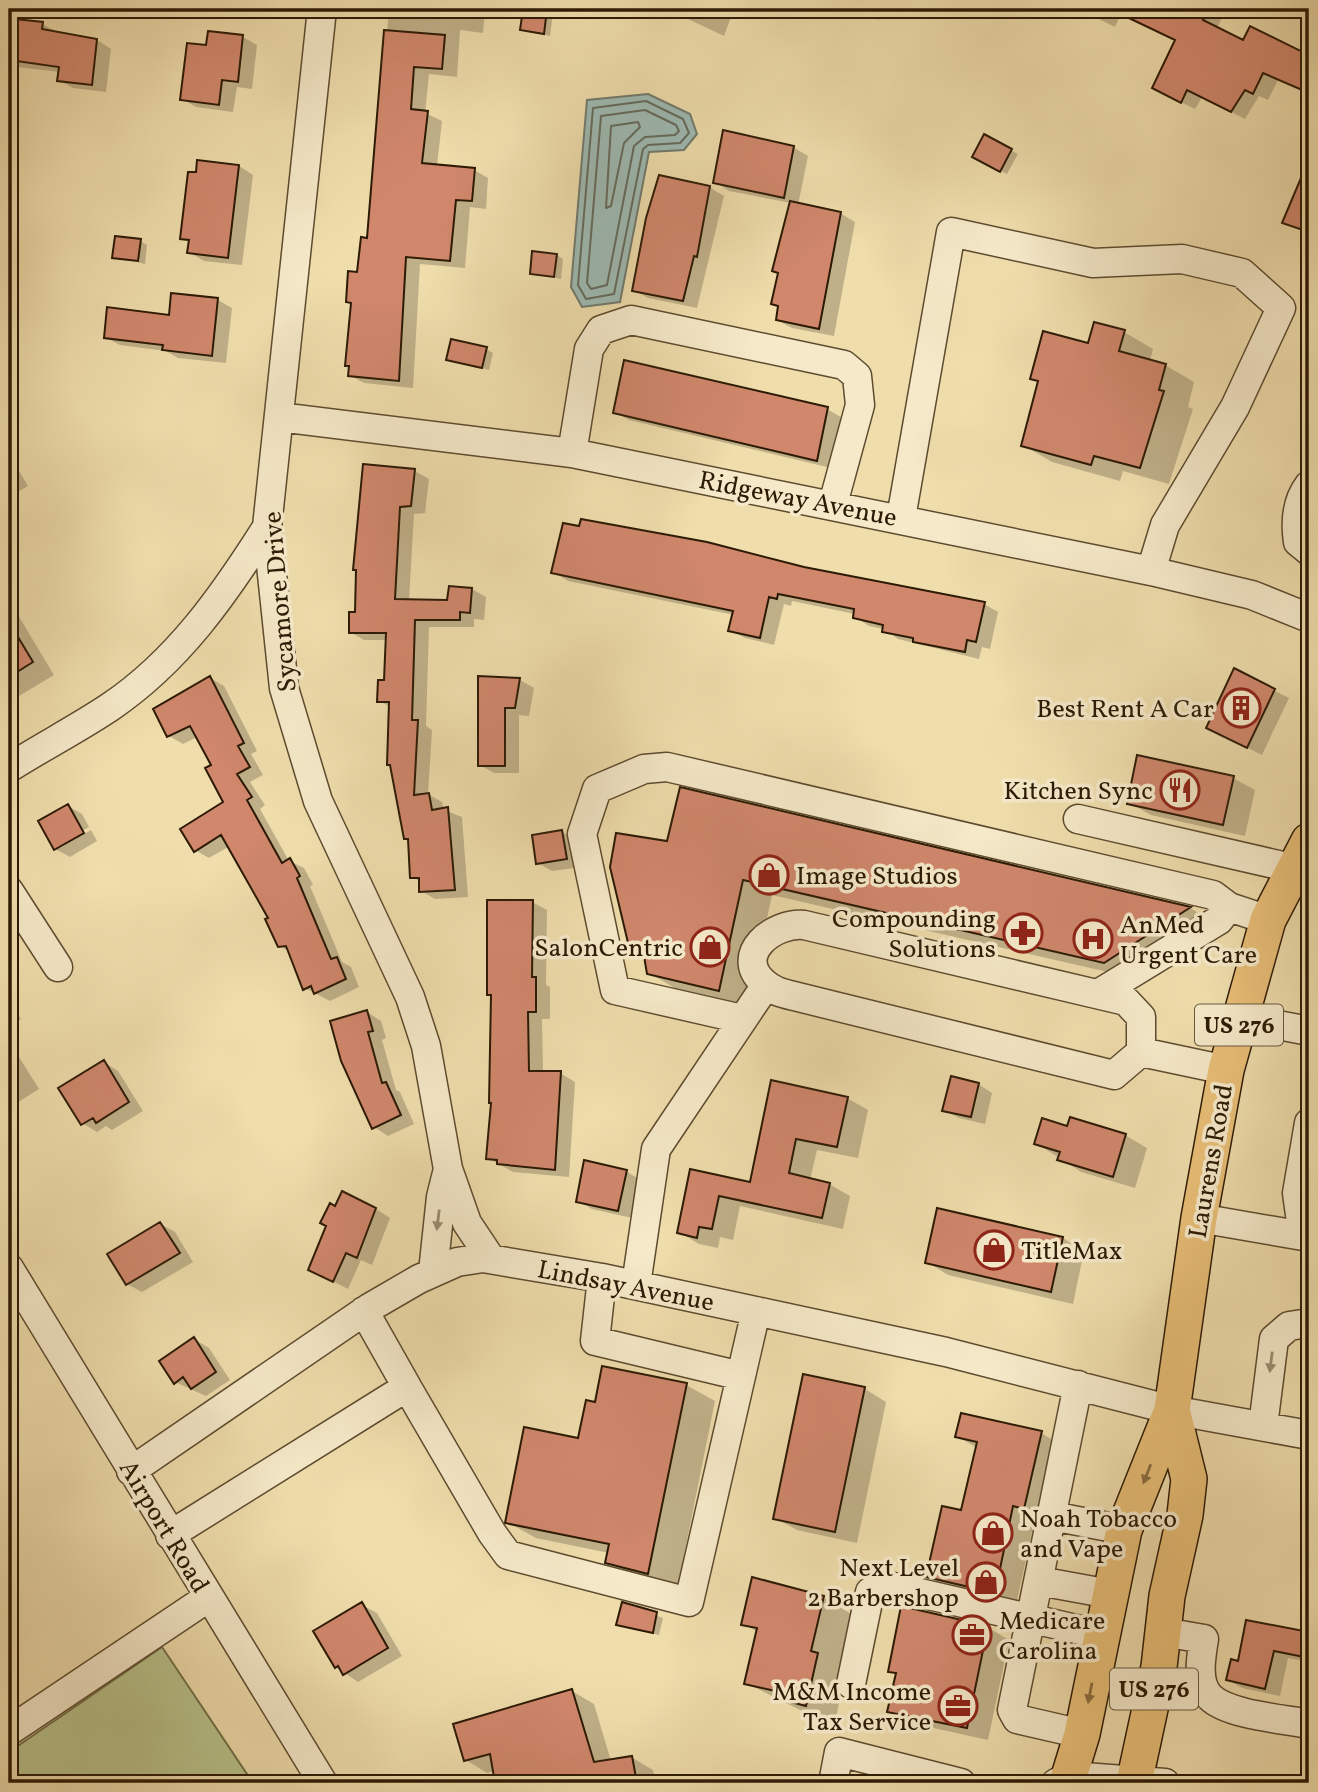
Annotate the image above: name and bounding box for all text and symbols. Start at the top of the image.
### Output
street label: Ridgeway Avenue [695,463,900,537]
street label: Sycamore Drive [255,510,307,694]
building icon: Best Rent A Car [1220,687,1262,729]
place label: Best Rent A Car [1036,692,1214,728]
restaurant icon: Kitchen Sync [1159,769,1201,811]
place label: Kitchen Sync [1004,774,1153,810]
shop icon: Image Studios [748,854,790,896]
place label: Image Studios [796,859,958,895]
place label: Compounding Solutions [832,902,996,968]
place label: AnMed Urgent Care [1120,908,1257,974]
pharmacy icon: Compounding Solutions [1002,912,1044,954]
hospital icon: AnMed Urgent Care [1072,918,1114,960]
shop icon: SalonCentric [689,926,731,968]
place label: SalonCentric [534,931,683,967]
road number: US 276 [1195,1004,1283,1045]
street label: Laurens Road [1181,1081,1243,1241]
one-way arrow [432,1209,443,1231]
shop icon: TitleMax [973,1229,1015,1271]
place label: TitleMax [1021,1234,1122,1270]
street label: Lindsay Avenue [534,1252,717,1322]
one-way arrow [1266,1352,1277,1374]
street label: Airport Road [109,1454,217,1600]
one-way arrow [1141,1463,1152,1484]
place label: Noah Tobacco and Vape [1020,1502,1177,1568]
shop icon: Noah Tobacco and Vape [972,1512,1014,1554]
place label: Next Level 2 Barbershop [807,1551,959,1617]
shop icon: Next Level 2 Barbershop [965,1561,1007,1603]
place label: Medicare Carolina [999,1604,1105,1670]
office icon: Medicare Carolina [951,1614,993,1656]
road number: US 276 [1110,1668,1198,1709]
place label: M&M Income Tax Service [773,1675,931,1741]
one-way arrow [1084,1682,1095,1704]
office icon: M&M Income Tax Service [937,1685,979,1727]

